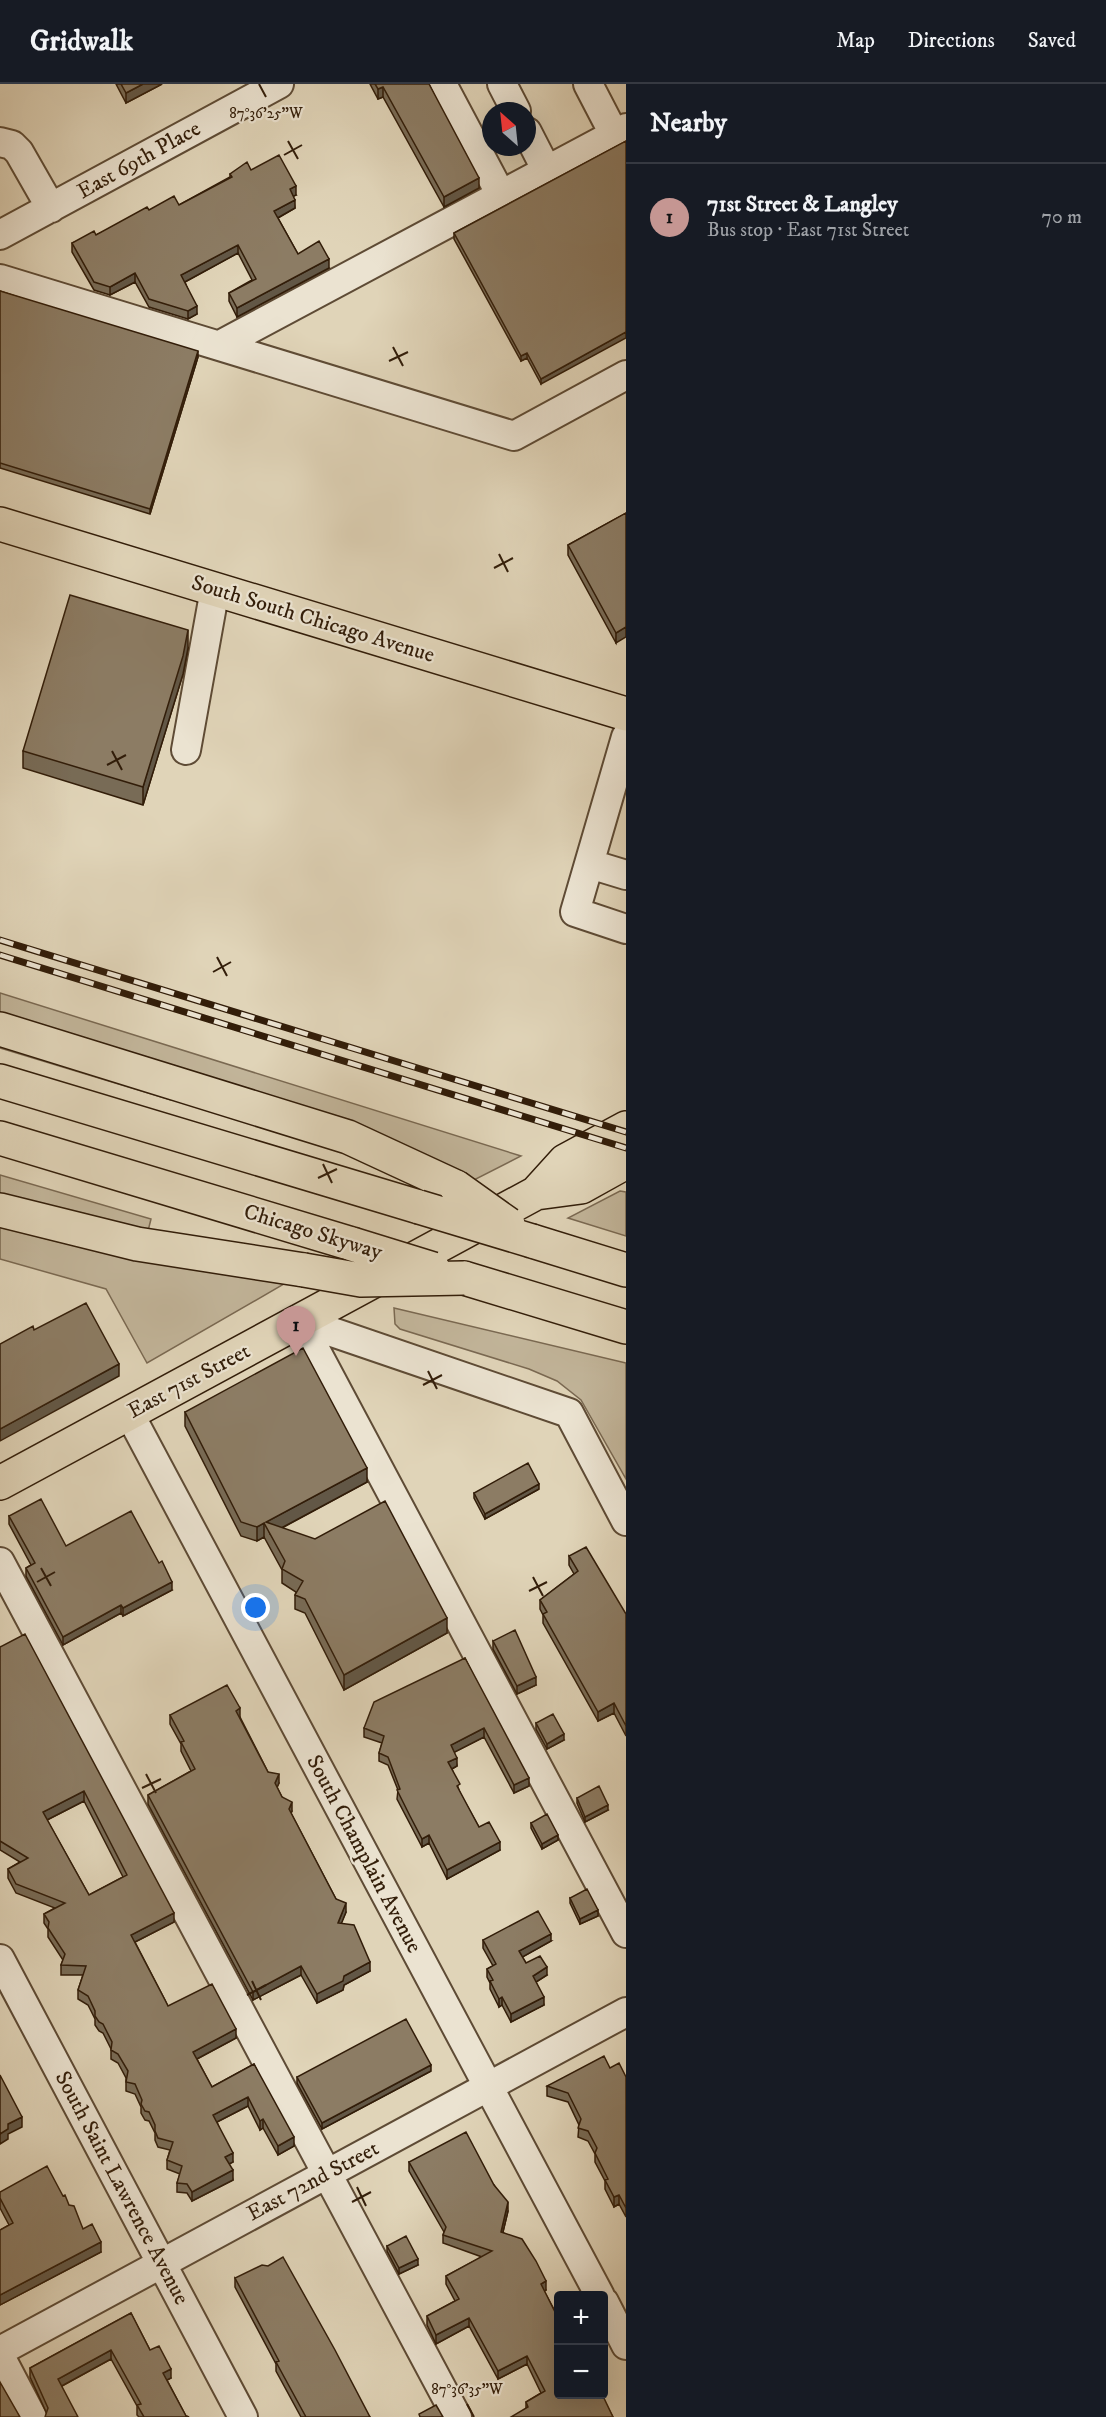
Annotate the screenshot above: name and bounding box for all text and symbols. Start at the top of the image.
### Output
text: Gridwalk [30,24,133,59]
text: Map [836,28,875,54]
text: Directions [908,28,995,54]
text: Saved [1028,28,1076,54]
north arrow [482,102,536,156]
text: 87°36'25"W [229,104,303,123]
text: Nearby [650,107,727,140]
street label: East 69th Place [73,115,205,205]
text: 71st Street & Langley [707,191,898,218]
text: 1 [666,205,673,230]
text: 70 m [1041,205,1082,230]
text: Bus stop · East 71st Street [707,218,909,243]
street label: South South Chicago Avenue [188,569,438,669]
street label: Chicago Skyway [240,1198,386,1266]
pin: 1 [276,1306,316,1356]
street label: East 71st Street [123,1337,255,1425]
your location [241,1593,270,1622]
street label: South Champlain Avenue [300,1750,428,1958]
street label: South Saint Lawrence Avenue [49,2067,195,2309]
street label: East 72nd Street [242,2135,384,2227]
map controls [554,2291,608,2399]
button: + [554,2291,608,2345]
button: − [554,2345,608,2399]
text: 87°36'35"W [431,2380,503,2399]

